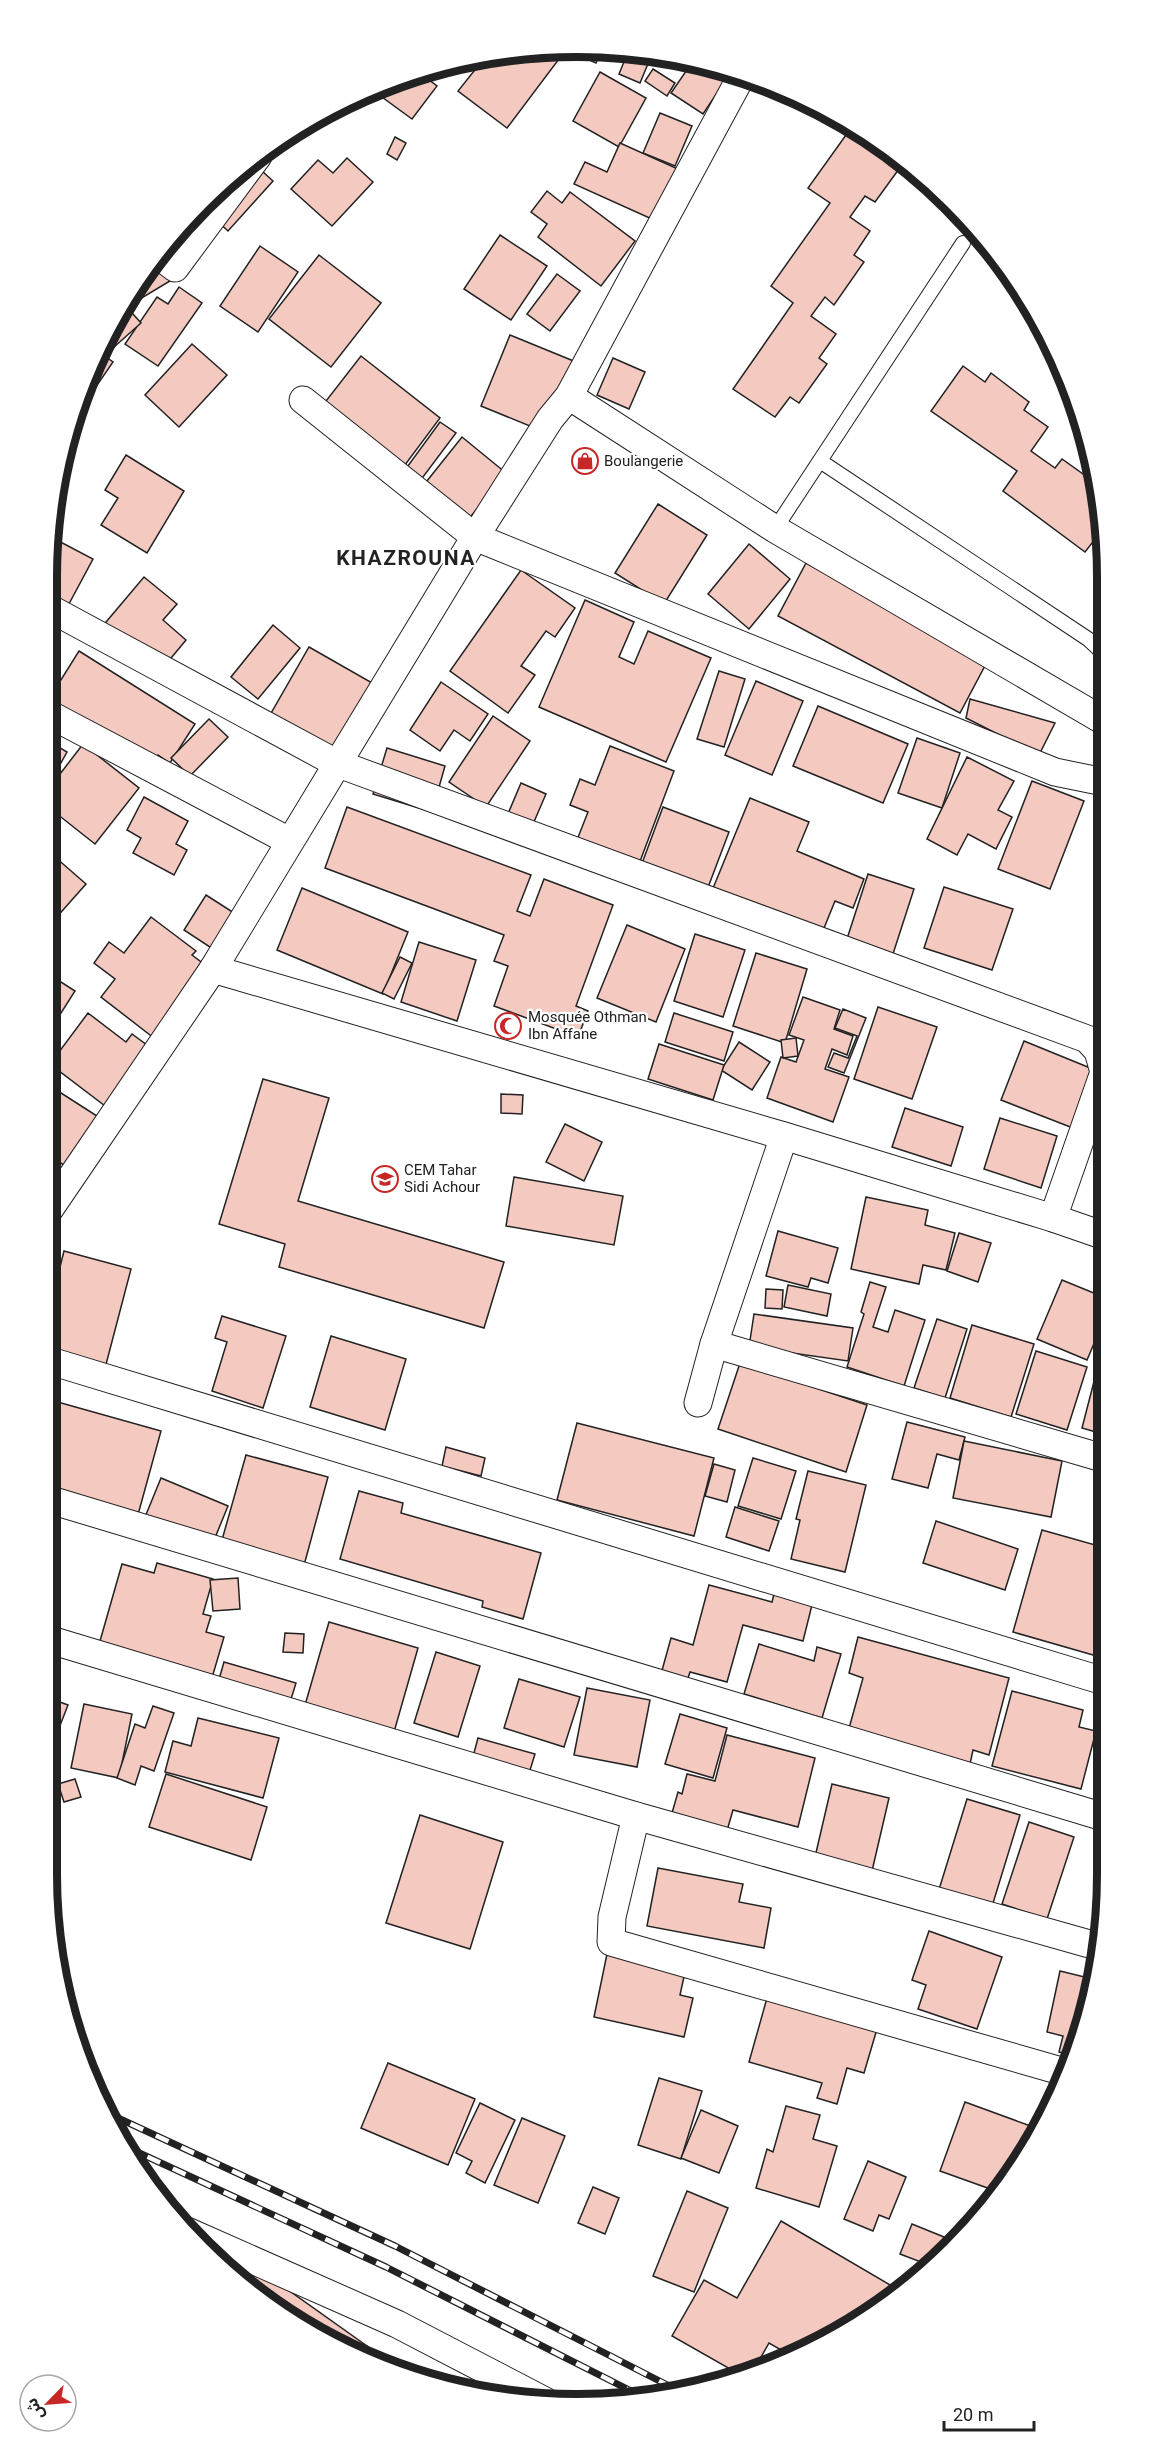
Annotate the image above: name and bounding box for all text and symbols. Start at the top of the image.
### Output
shop icon: Boulangerie [570,446,600,476]
place label: Boulangerie [604,452,683,470]
district label: KHAZROUNA [336,546,476,570]
place label: Mosquée Othman Ibn Affane [528,1008,647,1043]
mosque icon: Mosquée Othman Ibn Affane [493,1011,523,1041]
place label: CEM Tahar Sidi Achour [404,1161,480,1196]
school or university icon: CEM Tahar Sidi Achour [370,1164,400,1194]
north arrow [18,2373,78,2433]
scale bar [944,2394,1034,2432]
text: ش [22,2395,48,2423]
text: 20 m [953,2404,993,2425]

